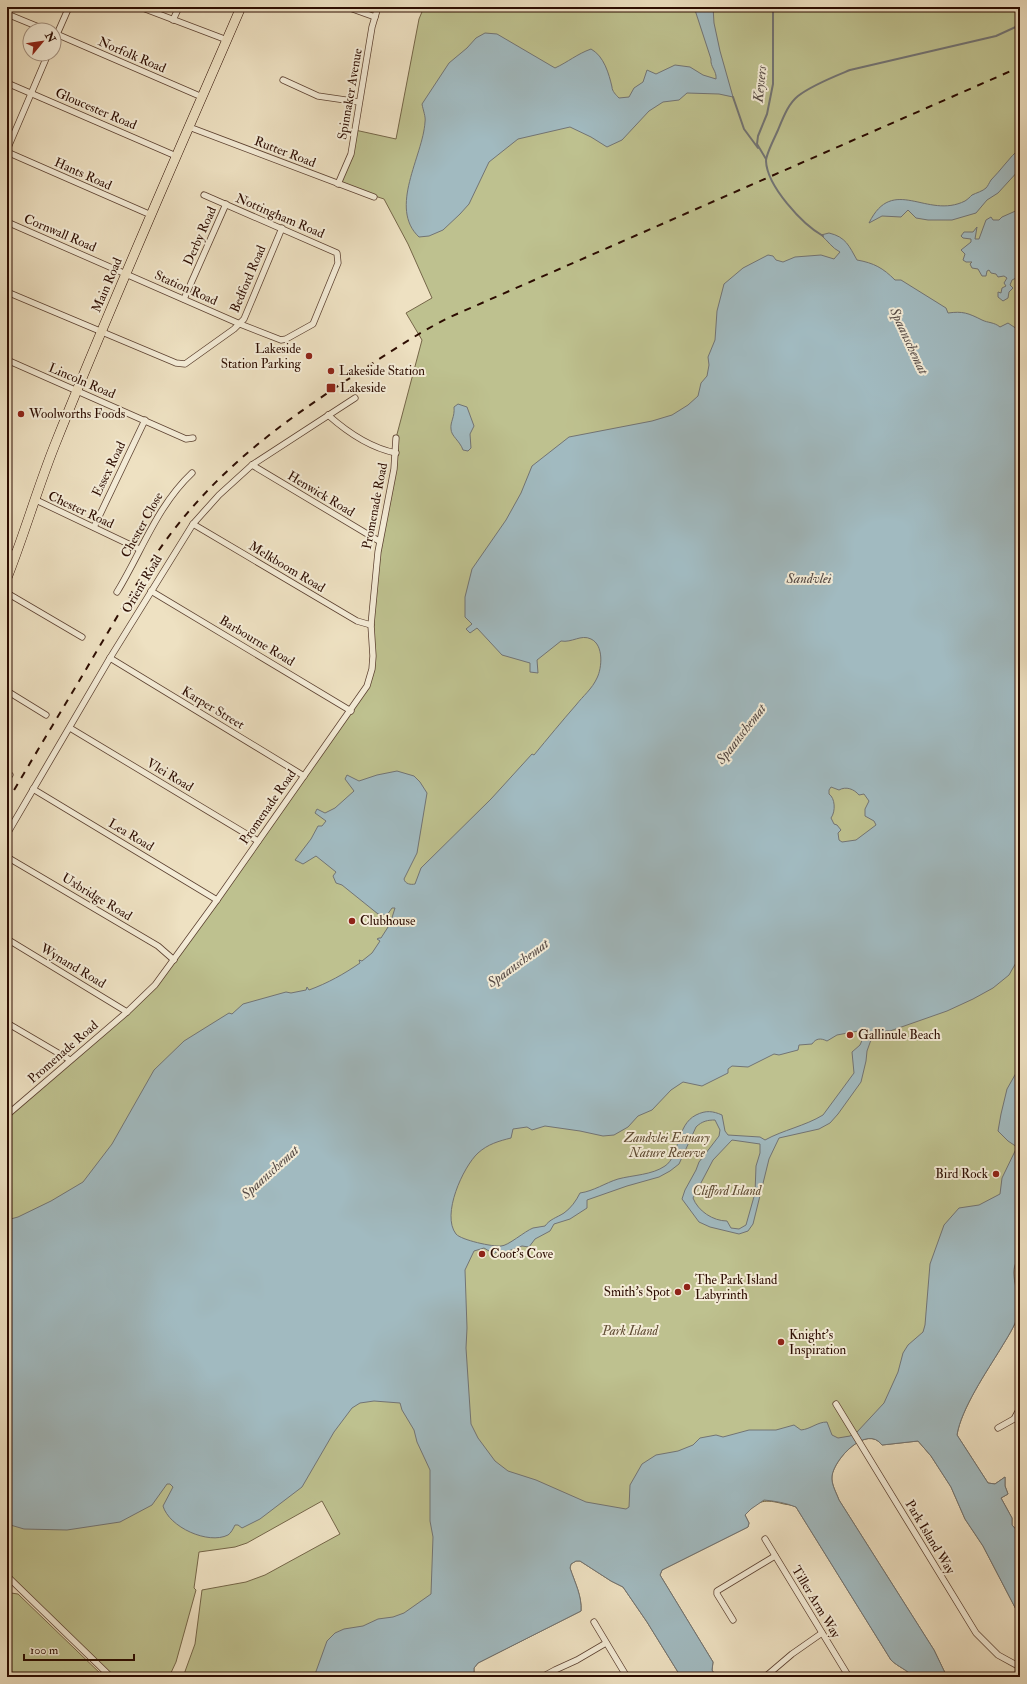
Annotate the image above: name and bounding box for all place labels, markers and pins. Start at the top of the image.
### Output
place label: Lakeside Station Parking [221,341,302,372]
marker: Lakeside Station Parking [304,351,314,361]
place label: Lakeside Station [339,363,425,379]
marker: Lakeside Station [326,366,336,376]
place label: Lakeside [340,380,386,396]
marker: Lakeside [325,382,337,394]
place label: Woolworths Foods [28,406,126,422]
marker: Woolworths Foods [16,409,26,419]
place label: Clubhouse [360,913,416,929]
marker: Clubhouse [347,916,357,926]
place label: Gallinule Beach [858,1027,941,1043]
marker: Gallinule Beach [845,1030,855,1040]
place label: Bird Rock [935,1166,989,1182]
marker: Bird Rock [991,1169,1001,1179]
place label: Coot's Cove [490,1246,554,1262]
marker: Coot's Cove [477,1249,487,1259]
place label: The Park Island Labyrinth [695,1272,778,1304]
marker: The Park Island Labyrinth [682,1282,692,1292]
place label: Smith's Spot [604,1284,670,1301]
marker: Smith's Spot [673,1287,683,1297]
place label: Knight's Inspiration [789,1327,846,1359]
marker: Knight's Inspiration [776,1337,786,1347]

